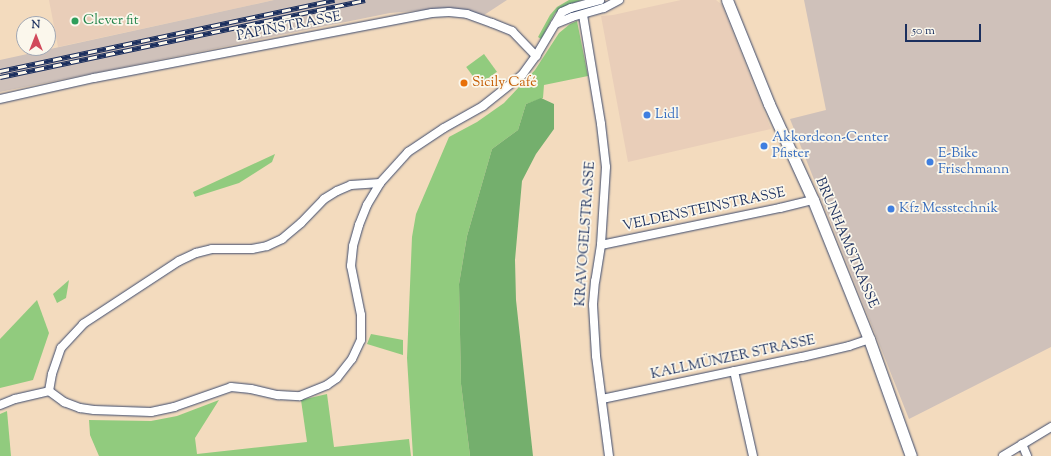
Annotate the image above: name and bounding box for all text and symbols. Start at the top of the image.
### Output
street label: PAPINSTRASSE [235,9,343,45]
place label: Clever fit [83,13,138,29]
north arrow [16,16,56,56]
marker: Clever fit [70,16,80,26]
scale bar [907,16,983,42]
text: N [32,17,40,33]
text: 50 m [912,22,935,40]
place label: Sicily Café [472,75,537,91]
marker: Sicily Café [459,78,469,88]
place label: Lidl [655,107,679,123]
marker: Lidl [642,110,652,120]
place label: Akkordeon-Center Pfister [772,130,888,162]
marker: Akkordeon-Center Pfister [759,141,769,151]
place label: E-Bike Frischmann [938,146,1009,178]
marker: E-Bike Frischmann [925,157,935,167]
street label: KRAVOGELSTRASSE [573,161,599,307]
street label: BRUNHAMSTRASSE [811,175,881,311]
street label: VELDENSTEINSTRASSE [621,185,787,235]
place label: Kfz Messtechnik [899,201,998,217]
marker: Kfz Messtechnik [886,204,896,214]
street label: KALLMÜNZER STRASSE [649,332,817,384]

